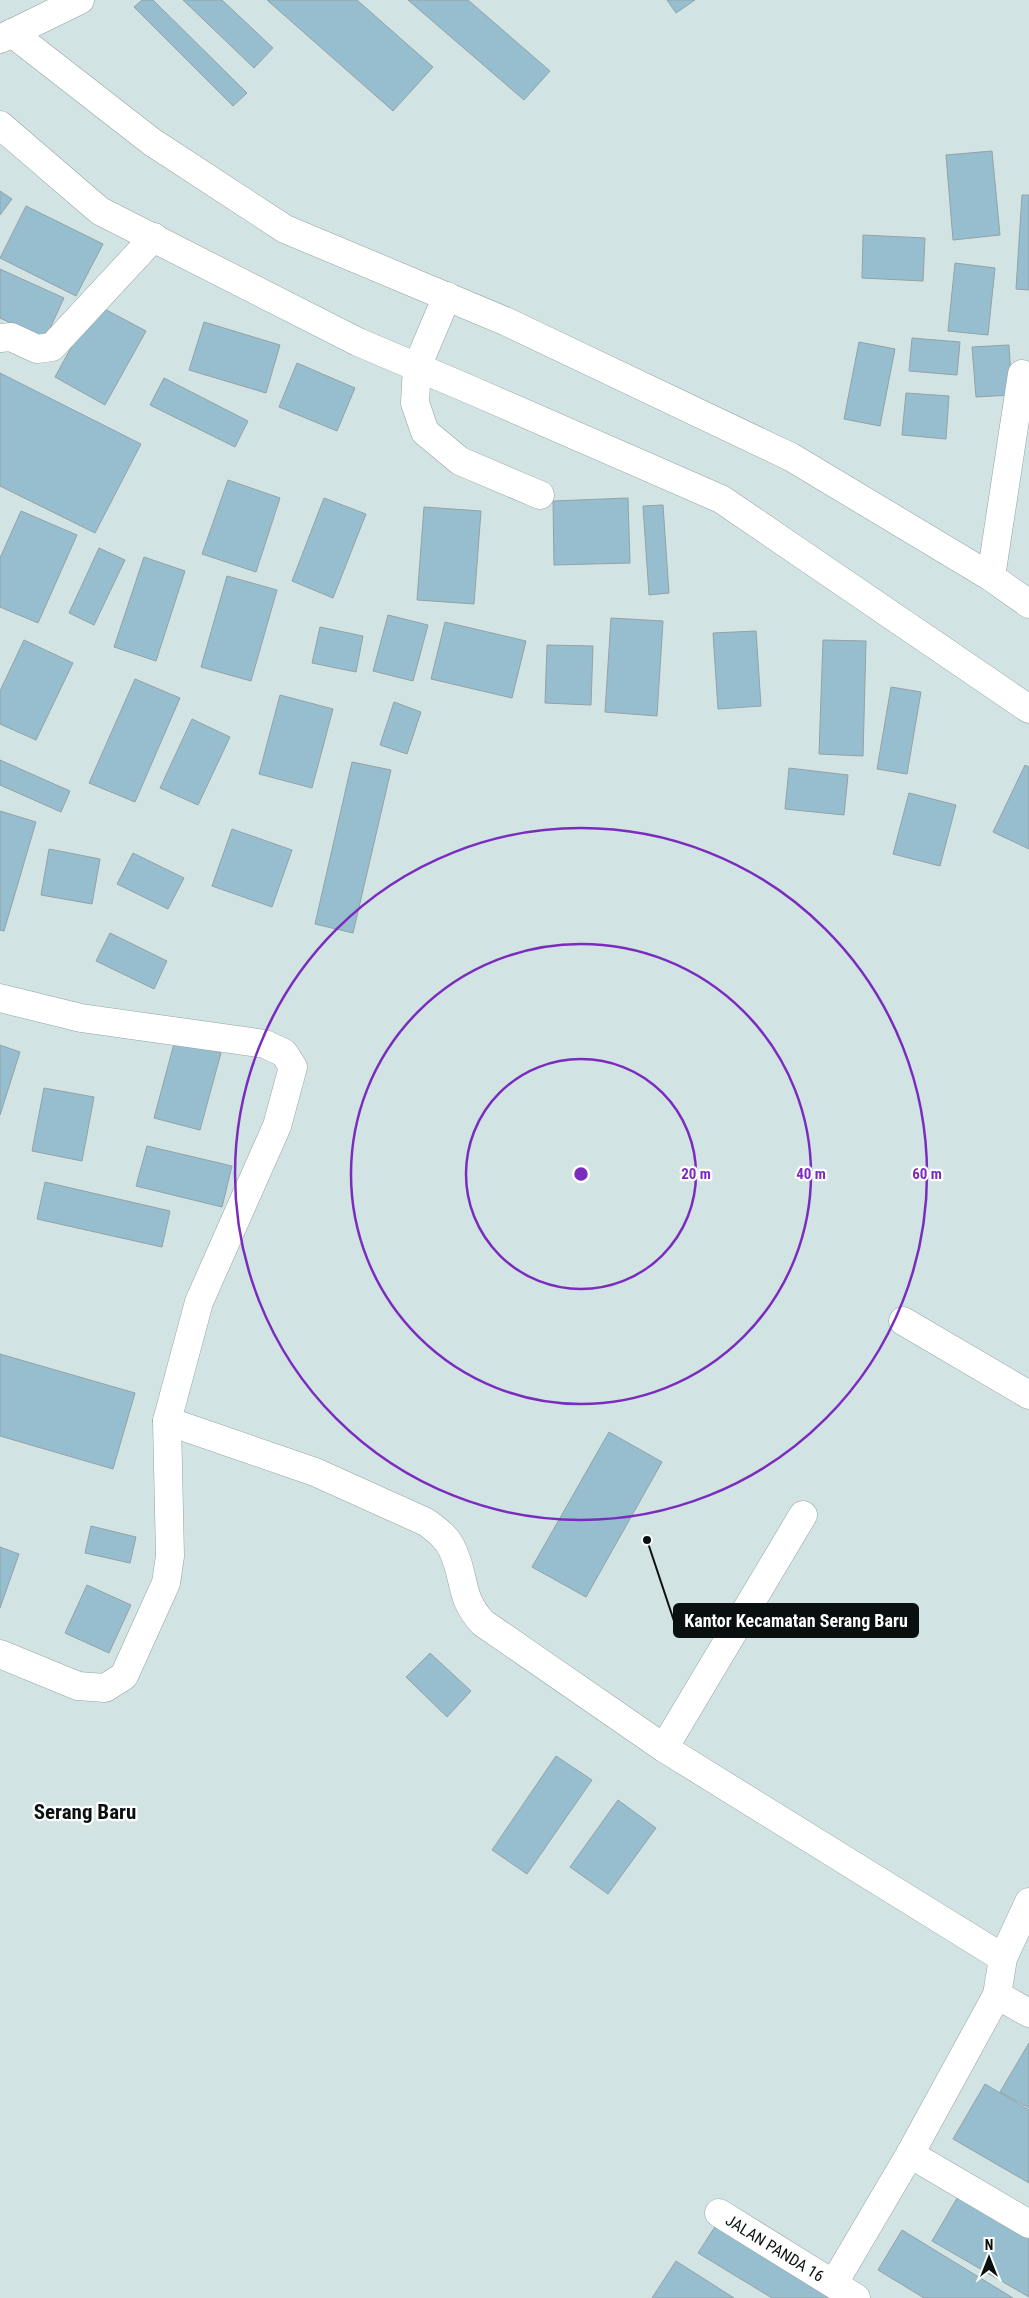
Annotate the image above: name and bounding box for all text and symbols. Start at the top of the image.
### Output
centre of rings [572,1165,590,1183]
text: 20 m [681,1165,711,1183]
text: 40 m [796,1165,826,1183]
text: 60 m [912,1165,942,1183]
callout: Kantor Kecamatan Serang Baru [674,1604,918,1637]
text: Kantor Kecamatan Serang Baru [684,1610,908,1631]
district label: Serang Baru [34,1800,136,1824]
street label: JALAN PANDA 16 [722,2210,828,2285]
north arrow [964,2233,1014,2283]
text: N [985,2237,993,2253]

